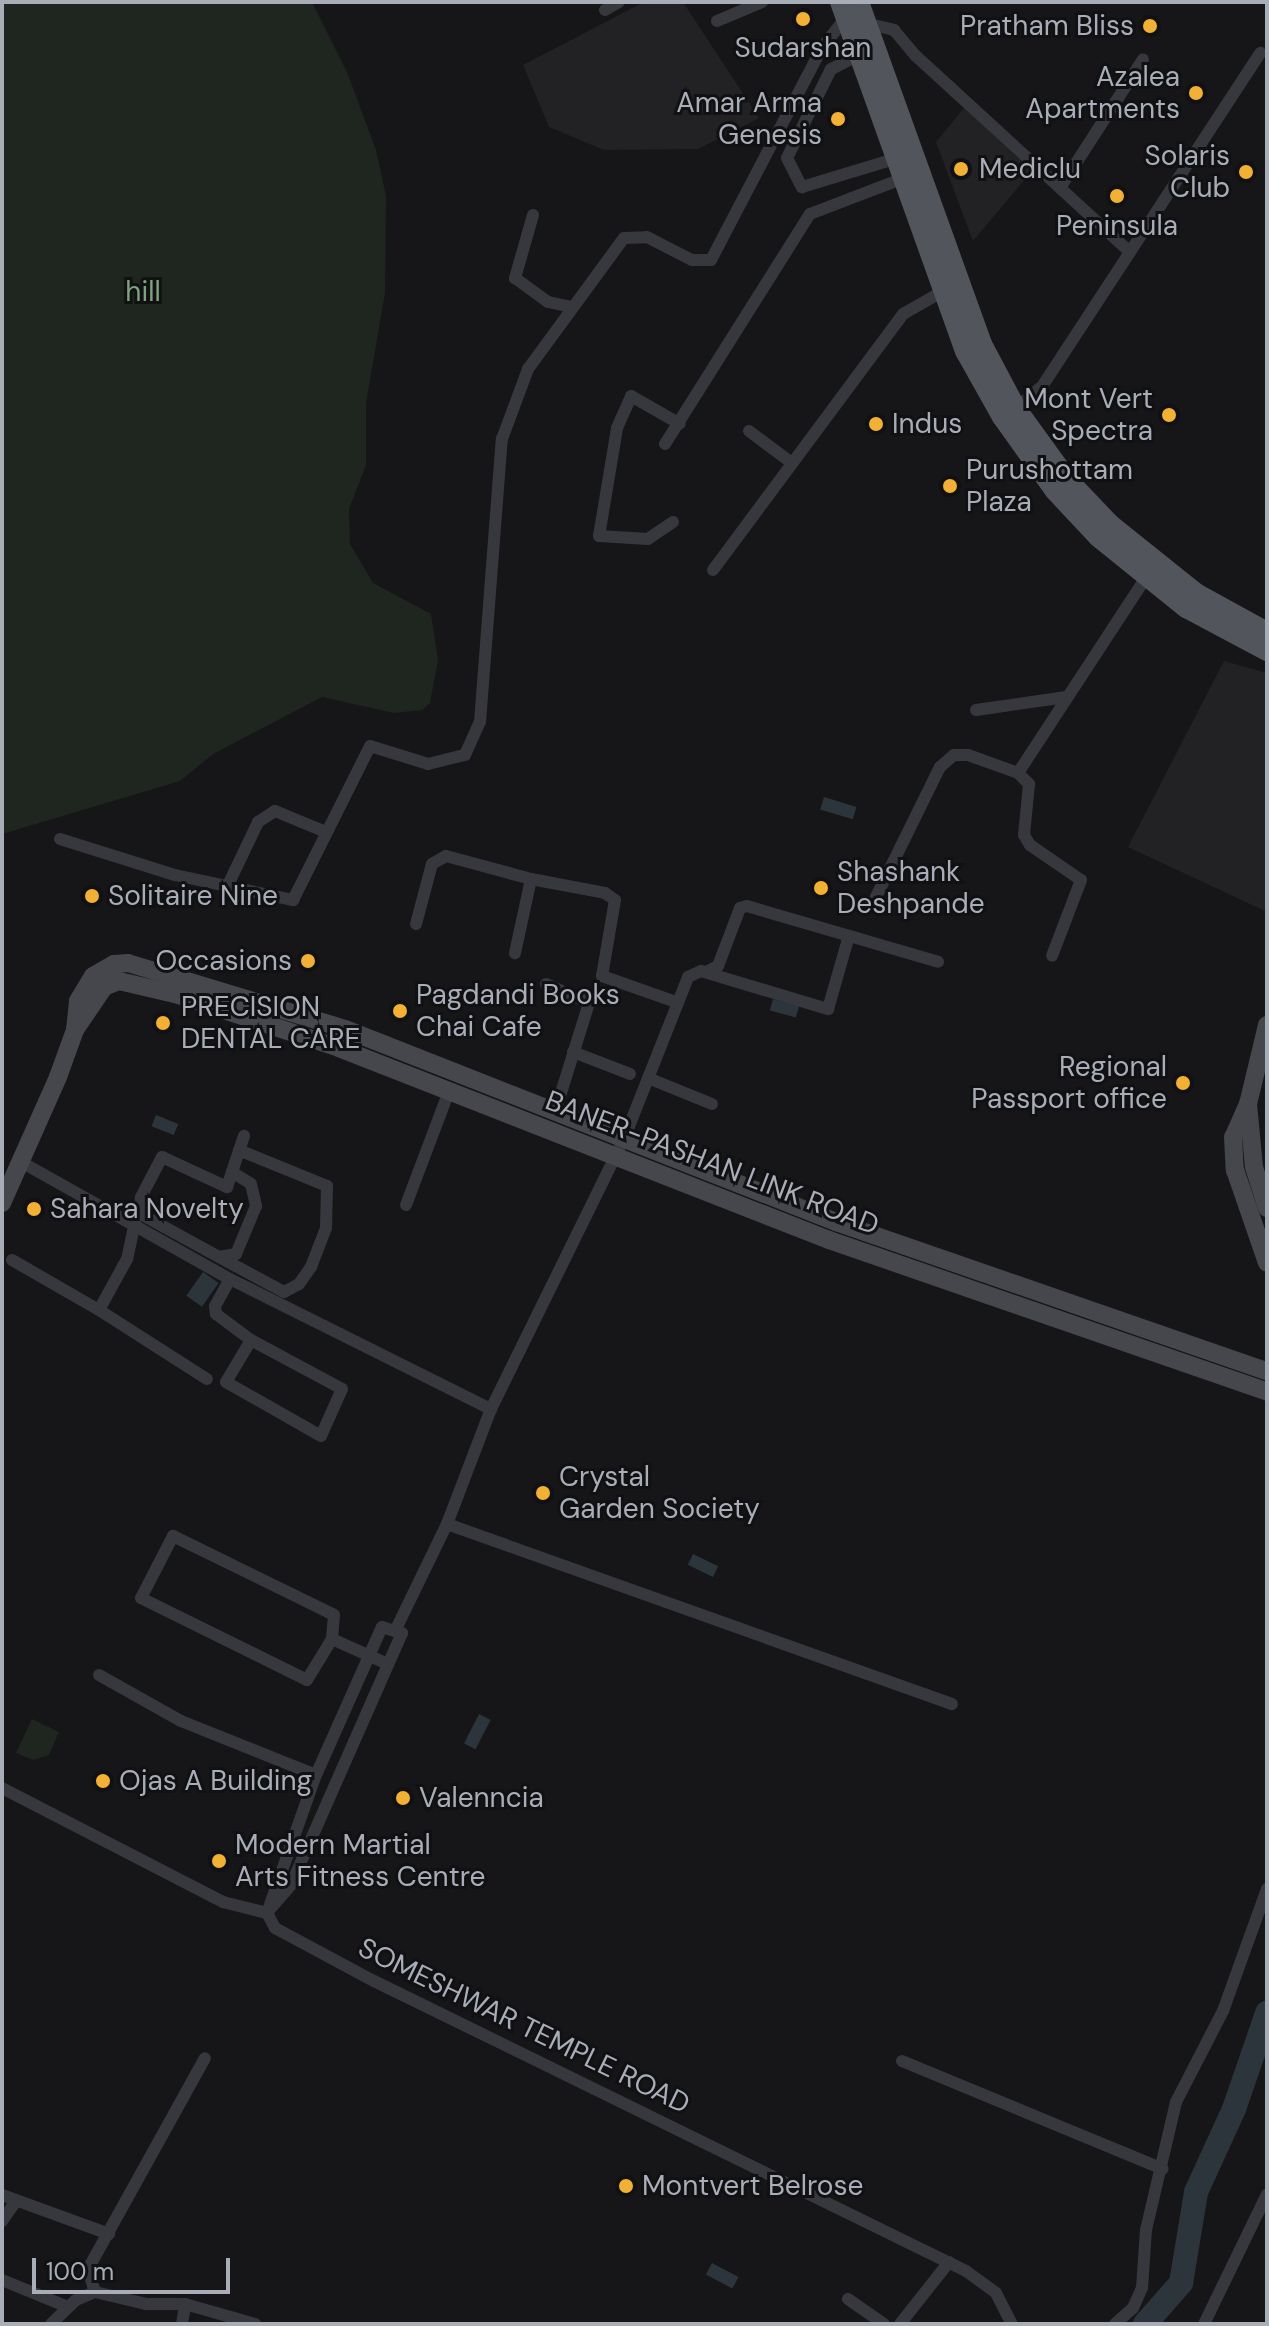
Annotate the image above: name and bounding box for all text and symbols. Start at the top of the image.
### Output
place label: Pratham Bliss [960,9,1134,43]
marker: Sudarshan [794,10,812,28]
marker: Pratham Bliss [1141,17,1159,35]
place label: Sudarshan [735,31,871,65]
place label: Azalea Apartments [1025,60,1180,126]
marker: Azalea Apartments [1187,84,1205,102]
place label: Amar Arma Genesis [676,86,822,152]
marker: Amar Arma Genesis [829,110,847,128]
place label: Solaris Club [1145,139,1230,205]
place label: Mediclu [979,152,1081,186]
marker: Mediclu [950,158,972,180]
marker: Solaris Club [1237,163,1255,181]
marker: Peninsula [1108,187,1126,205]
place label: Peninsula [1056,209,1178,243]
park label: hill [125,275,161,309]
place label: Mont Vert Spectra [1024,382,1153,448]
marker: Mont Vert Spectra [1160,406,1178,424]
place label: Indus [892,407,962,441]
marker: Indus [867,415,885,433]
place label: Purushottam Plaza [966,453,1133,519]
marker: Purushottam Plaza [941,477,959,495]
place label: Shashank Deshpande [837,855,985,921]
place label: Solitaire Nine [108,879,278,913]
marker: Shashank Deshpande [812,879,830,897]
marker: Solitaire Nine [83,887,101,905]
place label: Occasions [156,944,292,978]
marker: Occasions [299,952,317,970]
place label: Pagdandi Books Chai Cafe [416,978,620,1044]
place label: PRECISION DENTAL CARE [181,990,360,1056]
marker: Pagdandi Books Chai Cafe [391,1002,409,1020]
marker: PRECISION DENTAL CARE [152,1012,174,1034]
place label: Regional Passport office [971,1050,1167,1116]
marker: Regional Passport office [1174,1074,1192,1092]
street label: BANER-PASHAN LINK ROAD [541,1084,883,1242]
place label: Sahara Novelty [50,1192,244,1226]
marker: Sahara Novelty [25,1200,43,1218]
place label: Crystal Garden Society [559,1460,760,1526]
marker: Crystal Garden Society [534,1484,552,1502]
place label: Ojas A Building [119,1764,312,1798]
marker: Ojas A Building [94,1772,112,1790]
place label: Valenncia [419,1781,544,1815]
marker: Valenncia [394,1789,412,1807]
place label: Modern Martial Arts Fitness Centre [235,1828,485,1894]
marker: Modern Martial Arts Fitness Centre [210,1852,228,1870]
street label: SOMESHWAR TEMPLE ROAD [353,1931,695,2121]
place label: Montvert Belrose [642,2169,863,2203]
marker: Montvert Belrose [617,2177,635,2195]
scale bar [36,2242,234,2292]
text: 100 m [46,2256,114,2287]

